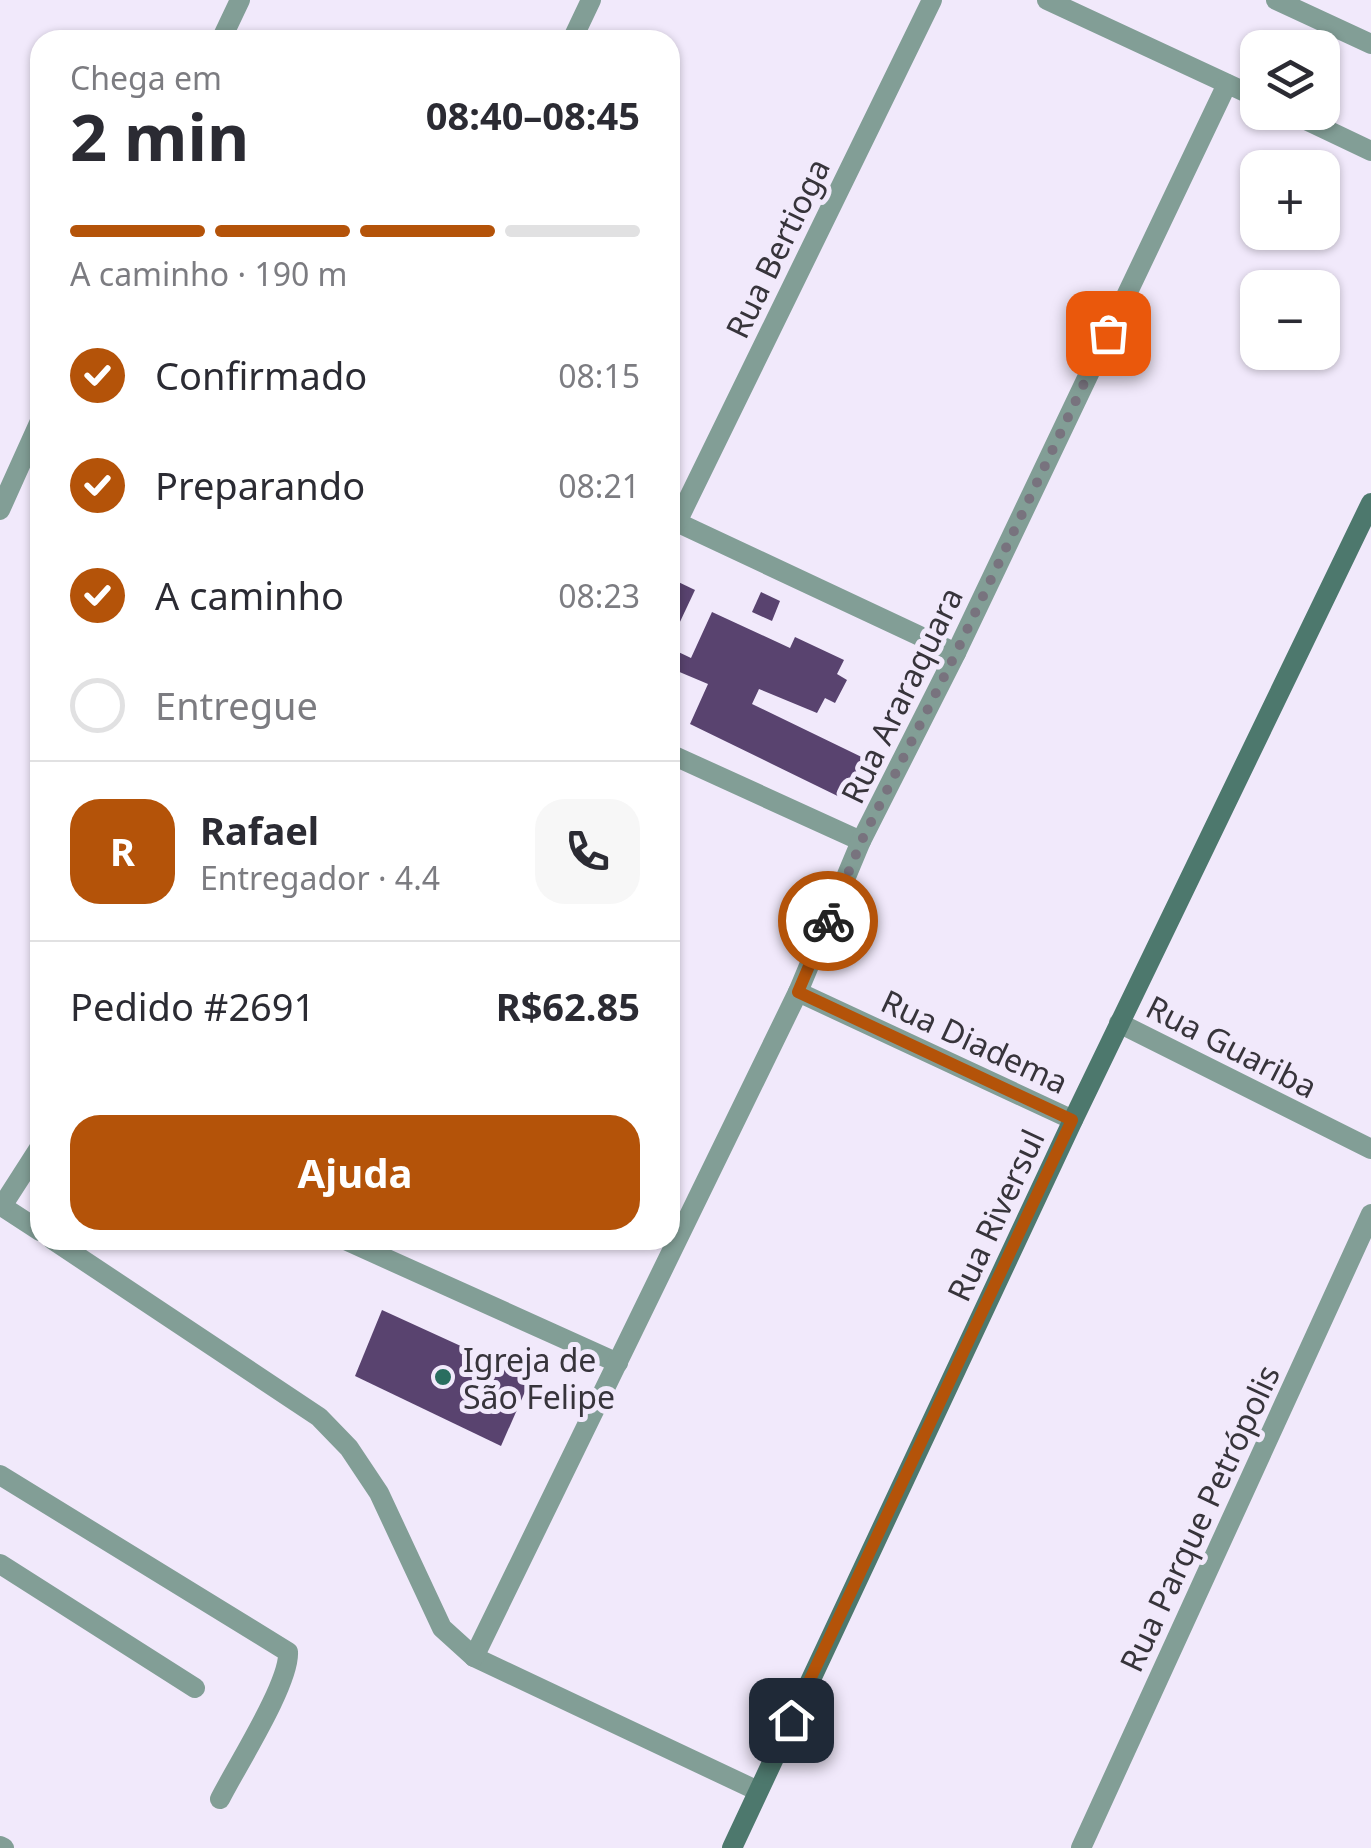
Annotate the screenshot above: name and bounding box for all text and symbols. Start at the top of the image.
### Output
map controls [1240,30,1340,370]
button: layers [1240,30,1340,130]
text: Chega em [70,56,222,99]
text: 08:40–08:45 [426,89,640,141]
text: 2 min [70,92,249,180]
button: + [1240,150,1340,250]
street label: Rua Bertioga [715,151,839,345]
text: A caminho · 190 m [70,252,348,295]
button: − [1240,270,1340,370]
pin [1066,291,1151,376]
icon: bag [1081,306,1136,361]
icon: check [70,348,125,403]
text: Confirmado [155,349,367,401]
text: 08:15 [558,354,640,397]
icon: check [70,458,125,513]
text: Preparando [155,459,365,511]
text: 08:21 [558,464,640,507]
icon: check [70,568,125,623]
text: A caminho [155,569,344,621]
text: 08:23 [558,574,640,617]
street label: Rua Araraquara [830,580,972,810]
text: Entregue [155,679,318,731]
button: phone [535,799,640,904]
text: Rafael [200,804,319,856]
text: R [110,825,135,877]
text: Entregador · 4.4 [200,856,440,899]
courier [778,871,878,971]
icon: bike [801,894,856,949]
street label: Rua Diadema [875,979,1075,1103]
text: Pedido #2691 [70,980,315,1032]
text: R$62.85 [496,980,640,1032]
street label: Rua Guariba [1139,985,1325,1107]
button: Ajuda [70,1115,640,1230]
street label: Rua Riversul [936,1122,1054,1308]
place label: Igreja de São Felipe [463,1338,615,1418]
street label: Rua Parque Petrópolis [1109,1358,1289,1678]
marker: Igreja de São Felipe [432,1366,454,1388]
pin [749,1678,834,1763]
icon: home [764,1693,819,1748]

